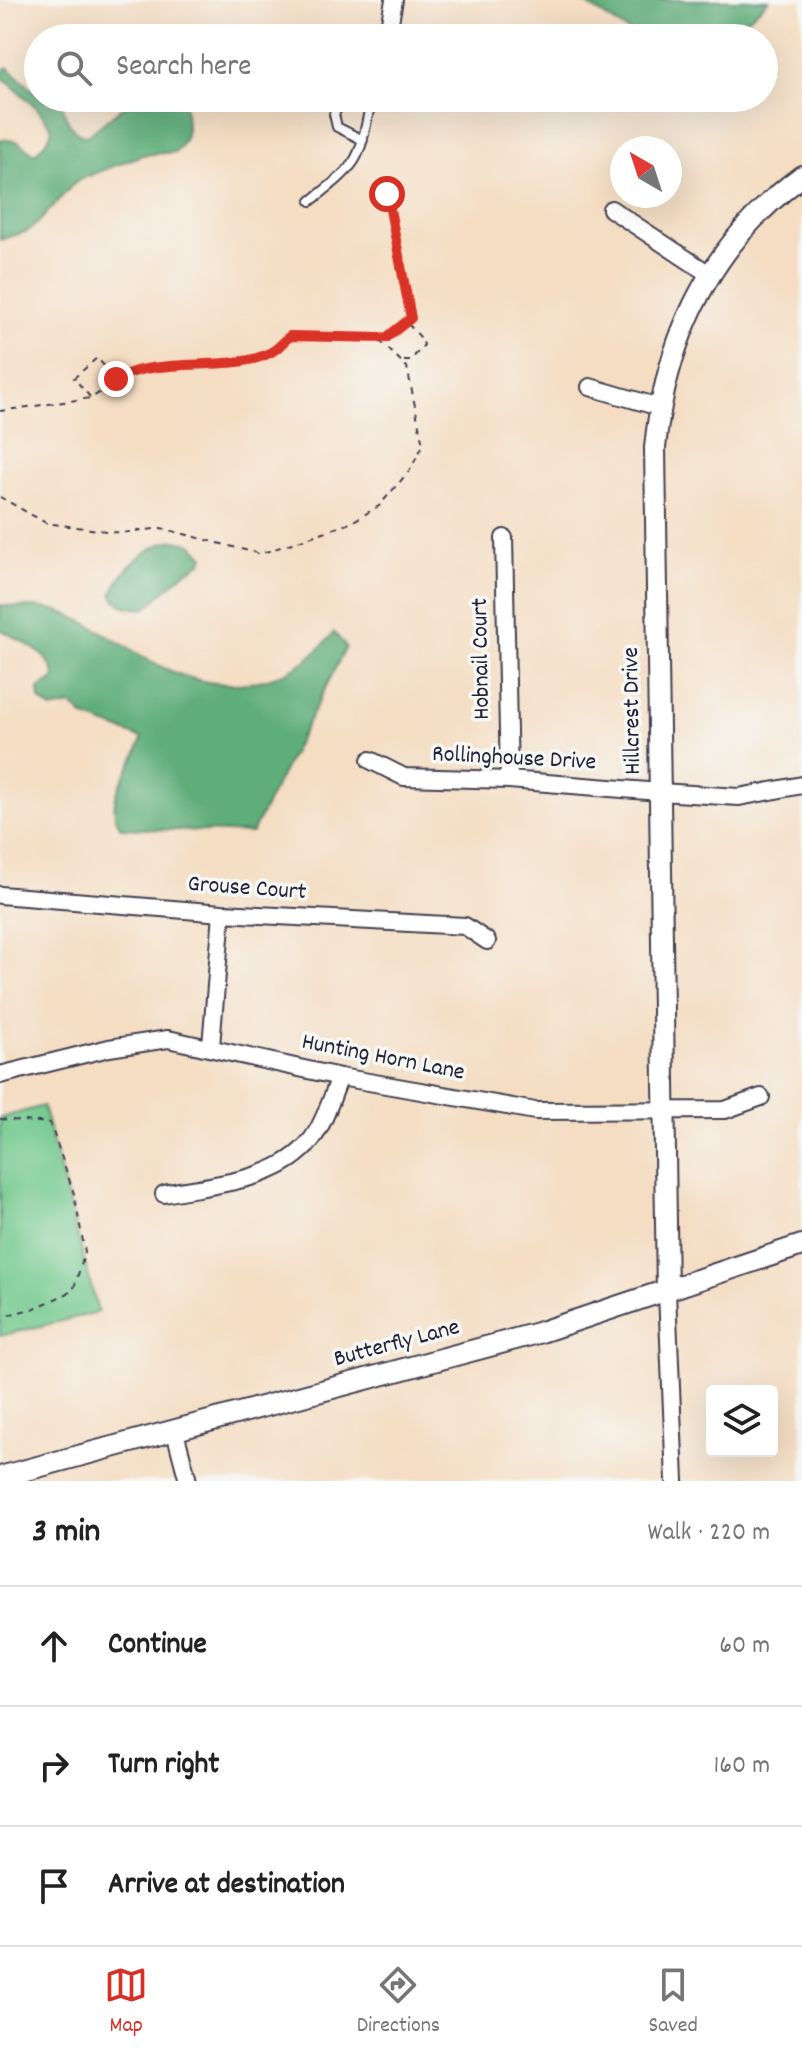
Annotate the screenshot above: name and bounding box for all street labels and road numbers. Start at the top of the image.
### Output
street label: Hobnail Court [464,598,500,720]
street label: Hillcrest Drive [615,647,651,775]
street label: Rollinghouse Drive [431,738,597,780]
street label: Grouse Court [187,868,308,910]
street label: Hunting Horn Lane [299,1026,467,1090]
street label: Butterfly Lane [330,1311,464,1377]

